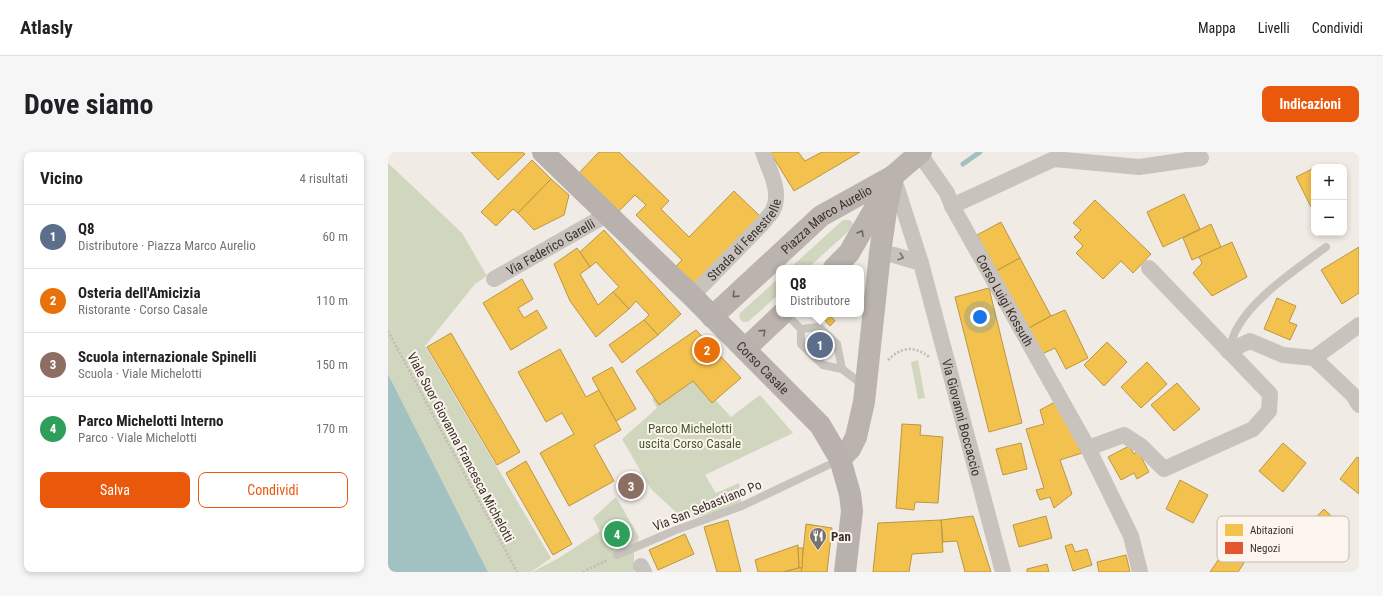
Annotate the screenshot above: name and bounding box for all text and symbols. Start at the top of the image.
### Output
text: Atlasly [20,16,73,39]
text: Mappa [1198,20,1236,36]
text: Livelli [1258,20,1290,36]
text: Condividi [1312,20,1363,36]
button: Indicazioni [1262,86,1359,122]
text: Dove siamo [24,88,153,121]
map controls [1311,164,1347,236]
button: + [1311,164,1347,200]
text: Vicino [40,168,83,188]
text: 4 risultati [300,171,348,186]
street label: Piazza Marco Aurelio [778,182,874,257]
street label: Strada di Fenestrelle [704,198,784,284]
button: − [1311,200,1347,236]
street label: Via Federico Garelli [504,216,598,278]
text: Q8 [78,220,95,238]
text: 1 [50,229,56,244]
text: 60 m [322,229,348,244]
one-way arrow [857,230,864,237]
text: Distributore · Piazza Marco Aurelio [78,238,256,253]
one-way arrow [897,252,904,261]
street label: Corso Luigi Kossuth [973,252,1036,349]
popup [776,265,864,317]
text: Q8 [790,275,807,293]
text: Osteria dell'Amicizia [78,284,200,302]
one-way arrow [732,290,740,298]
text: 2 [50,293,56,308]
text: 110 m [316,293,348,308]
text: Distributore [790,293,850,308]
text: Ristorante · Corso Casale [78,302,208,317]
your location [970,307,990,327]
one-way arrow [758,329,766,336]
pin: 1 [807,330,833,360]
pin: 2 [694,335,720,365]
street label: Corso Casale [733,338,792,397]
text: Scuola internazionale Spinelli [78,348,257,366]
street label: Viale Suor Giovanna Francesca Michelotti [404,350,517,545]
text: 3 [50,357,56,372]
text: 150 m [316,357,348,372]
street label: Via Giovanni Boccaccio [939,357,984,477]
text: Scuola · Viale Michelotti [78,366,202,381]
text: Parco Michelotti Interno [78,412,223,430]
text: 4 [50,421,56,436]
text: 170 m [316,421,348,436]
park label: Parco Michelotti uscita Corso Casale [639,421,741,451]
text: Parco · Viale Michelotti [78,430,197,445]
pin: 3 [618,471,644,501]
button: Salva [40,472,190,508]
button: Condividi [198,472,348,508]
street label: Via San Sebastiano Po [651,477,764,534]
legend [1217,516,1349,562]
pin: 4 [604,519,630,549]
text: Abitazioni [1250,524,1294,537]
restaurant icon: Pan [808,526,828,551]
place label: Pan [831,529,851,544]
text: Negozi [1250,542,1280,555]

